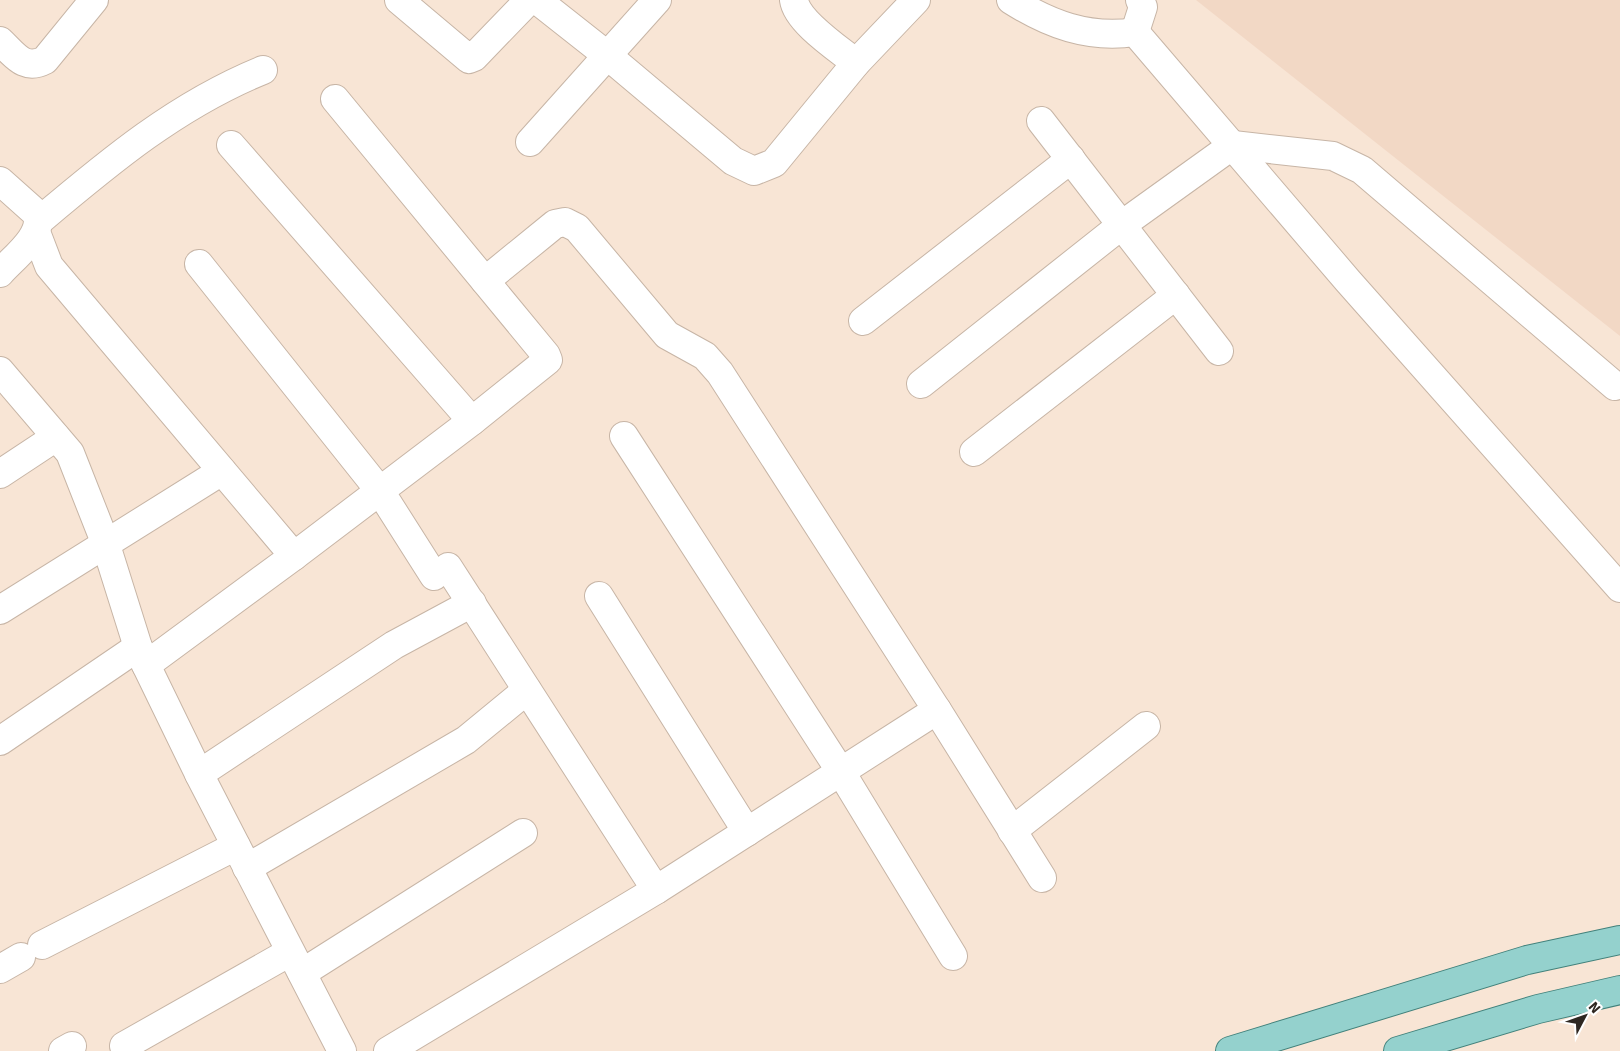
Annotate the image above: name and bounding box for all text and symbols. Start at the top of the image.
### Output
north arrow [1560,991,1610,1041]
text: N [1585,999,1604,1017]

